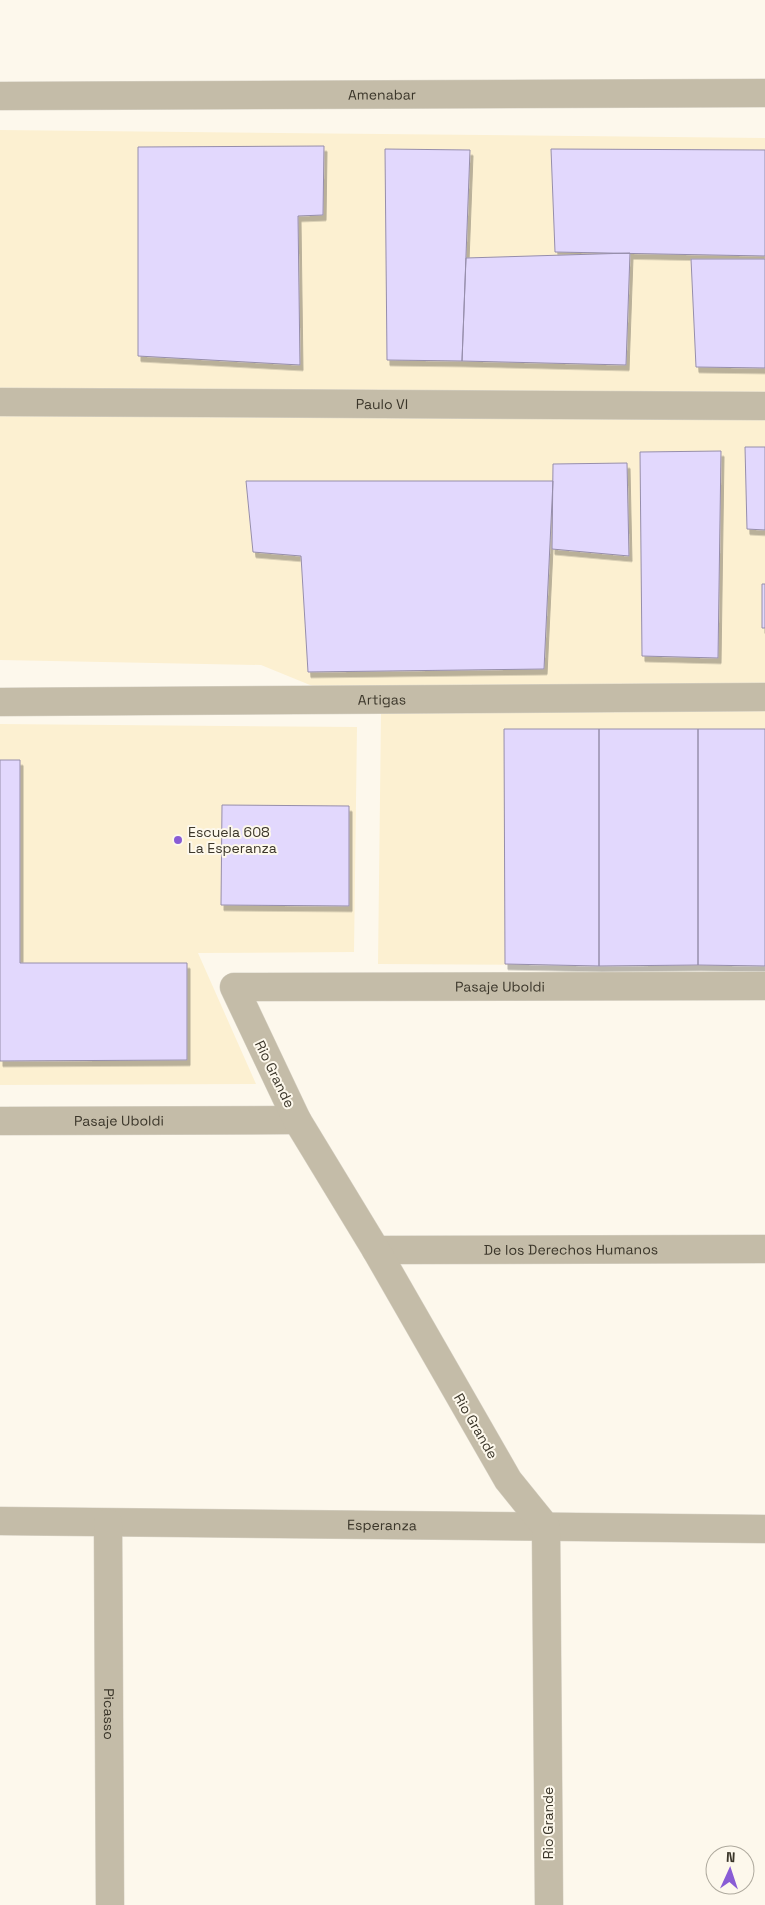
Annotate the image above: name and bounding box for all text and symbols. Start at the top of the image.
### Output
street label: Amenabar [348,85,416,104]
street label: Paulo VI [356,395,408,413]
street label: Artigas [358,690,406,709]
place label: Escuela 608 La Esperanza [188,823,277,857]
marker: Escuela 608 La Esperanza [172,834,184,846]
street label: Pasaje Uboldi [455,977,545,996]
street label: Rio Grande [251,1037,299,1111]
street label: Pasaje Uboldi [74,1111,164,1130]
street label: De los Derechos Humanos [484,1240,658,1259]
street label: Rio Grande [450,1390,502,1462]
street label: Esperanza [347,1516,417,1534]
street label: Picasso [100,1688,118,1740]
street label: Rio Grande [539,1787,557,1859]
north arrow [705,1845,755,1895]
text: N [726,1848,736,1866]

